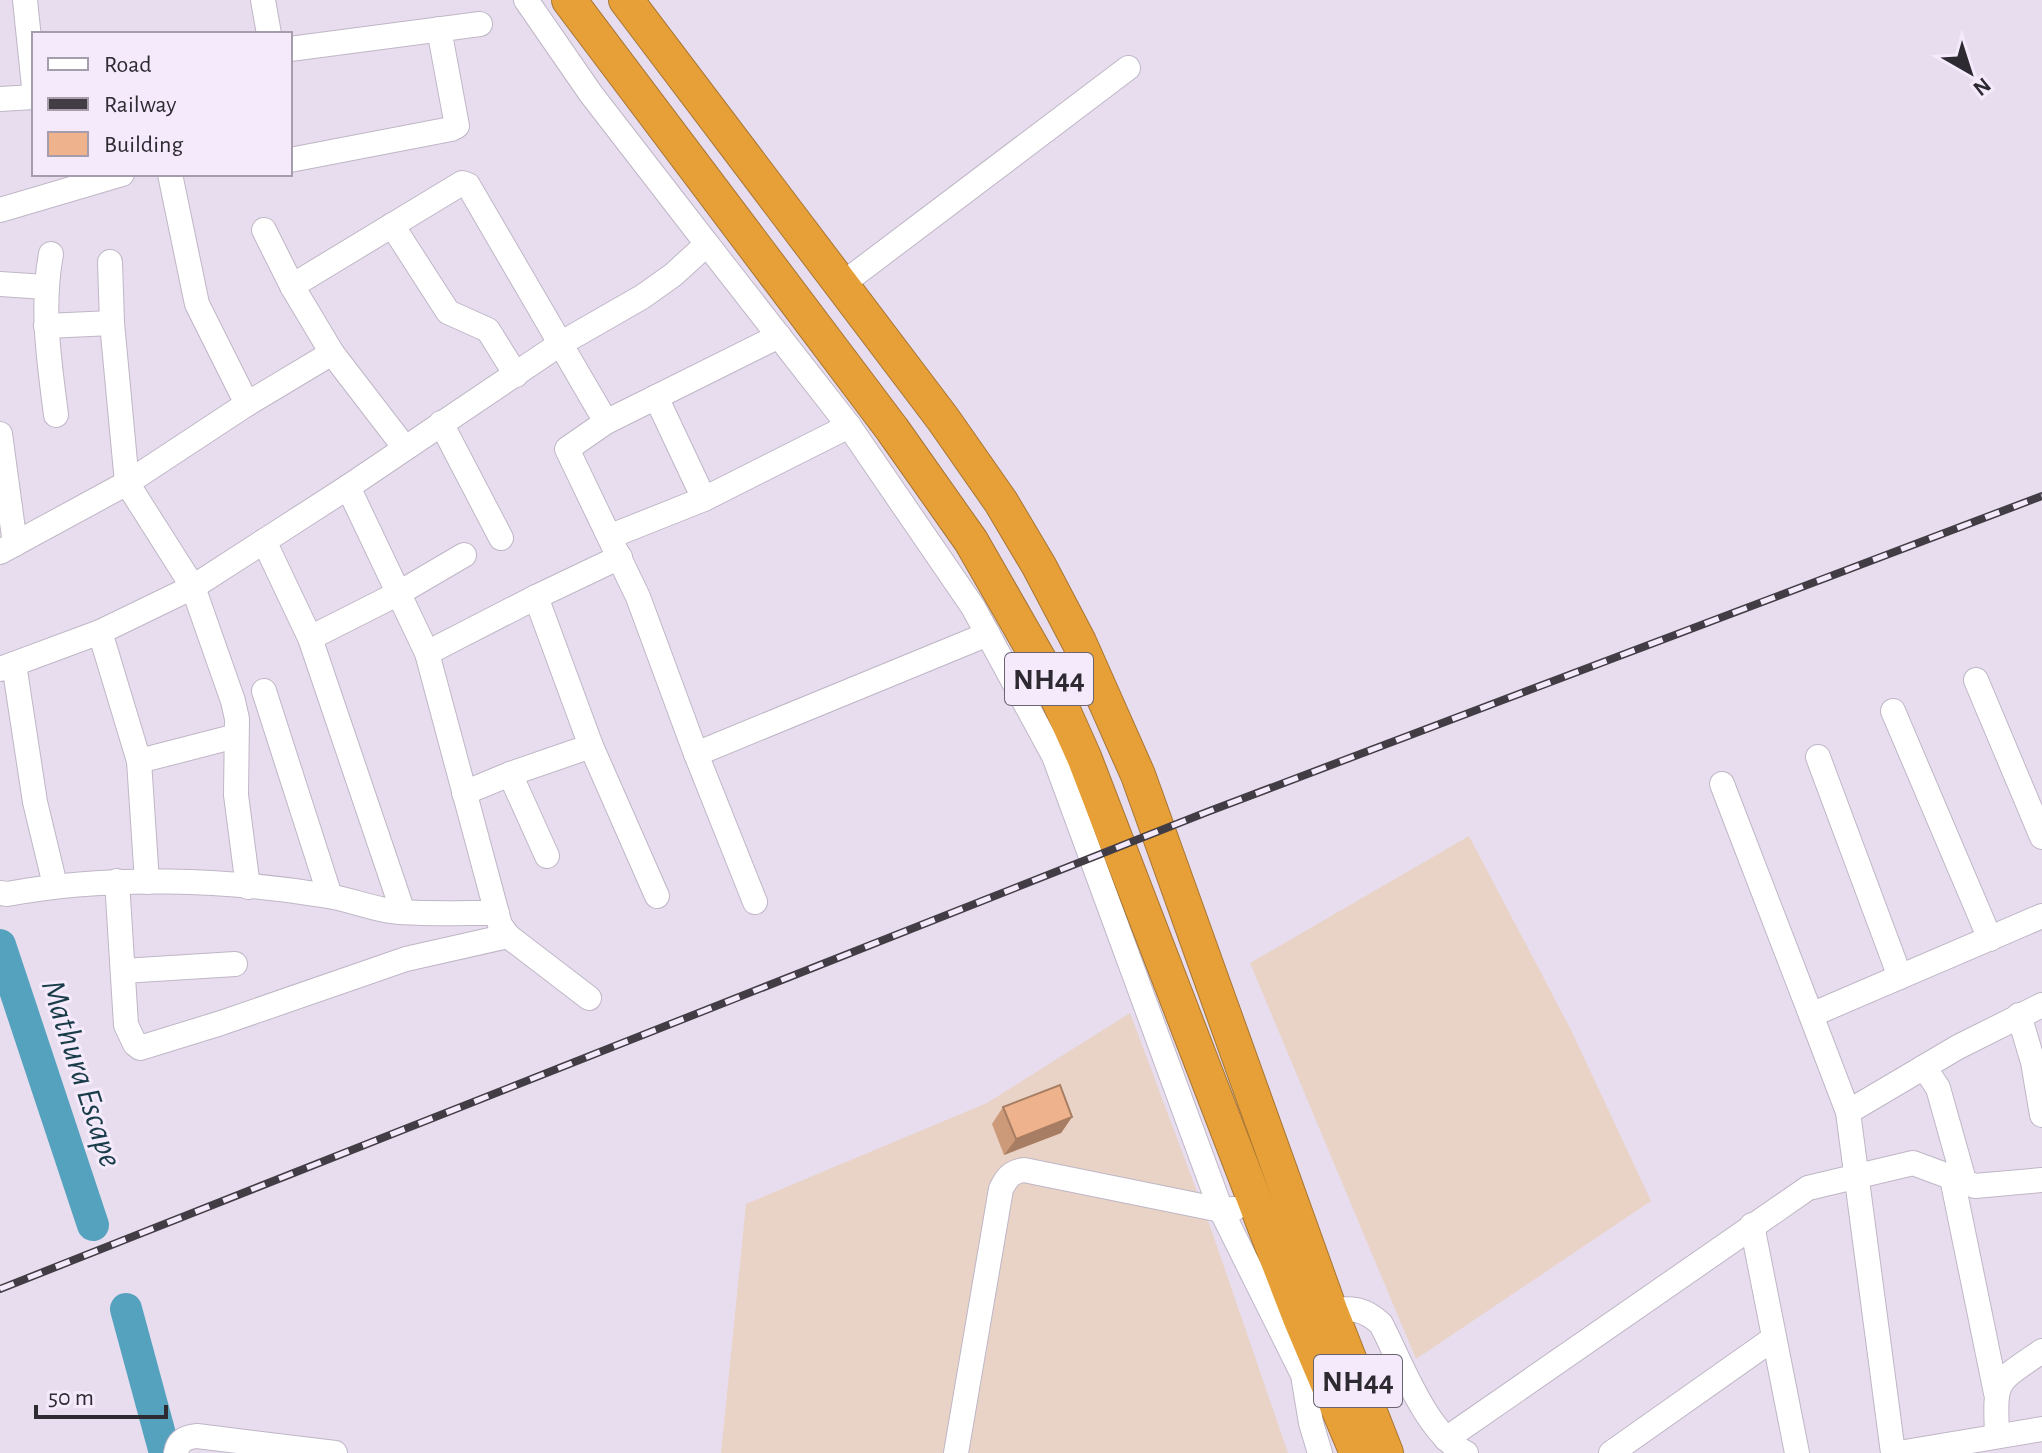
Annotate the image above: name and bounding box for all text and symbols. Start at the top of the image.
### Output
legend [32,32,292,176]
north arrow [1930,32,2010,112]
text: Road [104,53,152,77]
text: N [1969,73,1995,100]
text: Railway [104,93,176,117]
text: Building [104,133,183,157]
road number: NH44 [1005,653,1093,705]
water label: Mathura Escape [35,976,127,1171]
road number: NH44 [1314,1355,1402,1407]
scale bar [36,1369,166,1419]
text: 50 m [48,1386,94,1410]

